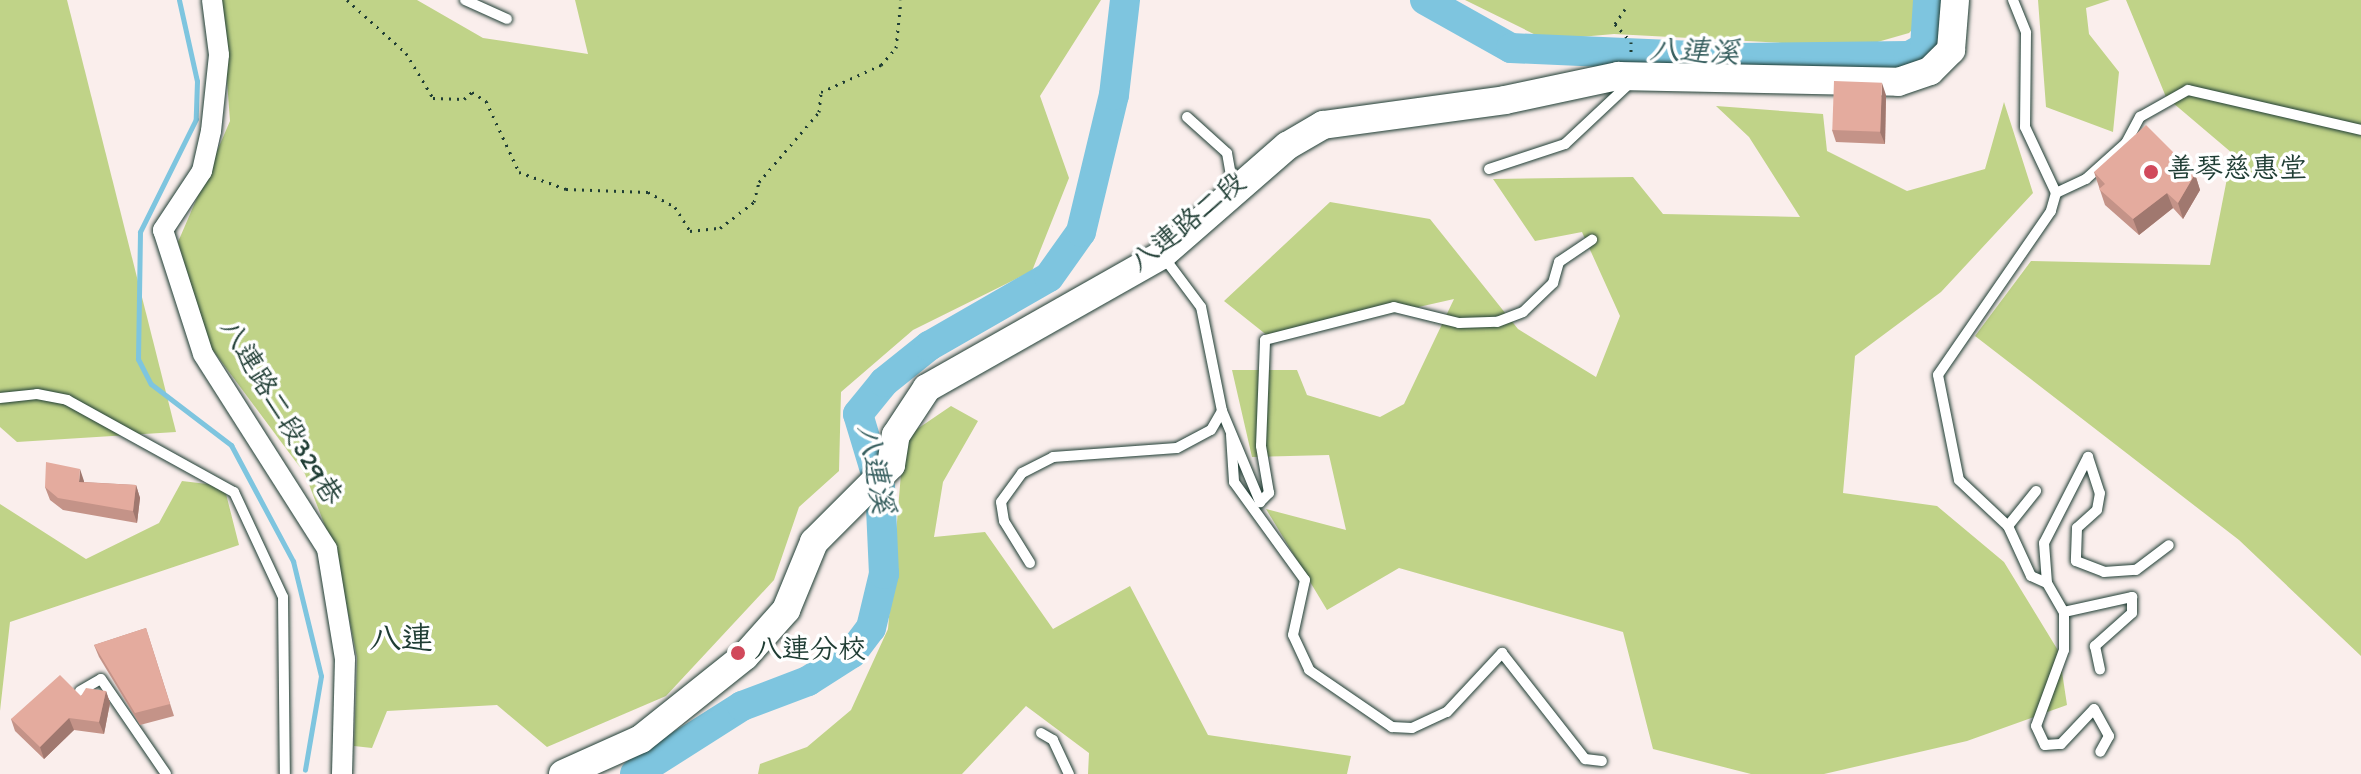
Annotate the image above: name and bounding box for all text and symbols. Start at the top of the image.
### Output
water label: 八連溪 [1648,36,1740,76]
place label: 善琴慈惠堂 [2167,155,2307,189]
marker: 善琴慈惠堂 [2142,163,2160,181]
street label: 八連路二段 [1125,168,1255,282]
street label: 八連路二段329巷 [209,315,347,513]
water label: 八連溪 [845,422,897,518]
district label: 八連 [369,624,433,662]
place label: 八連分校 [754,636,866,670]
marker: 八連分校 [729,644,747,662]

